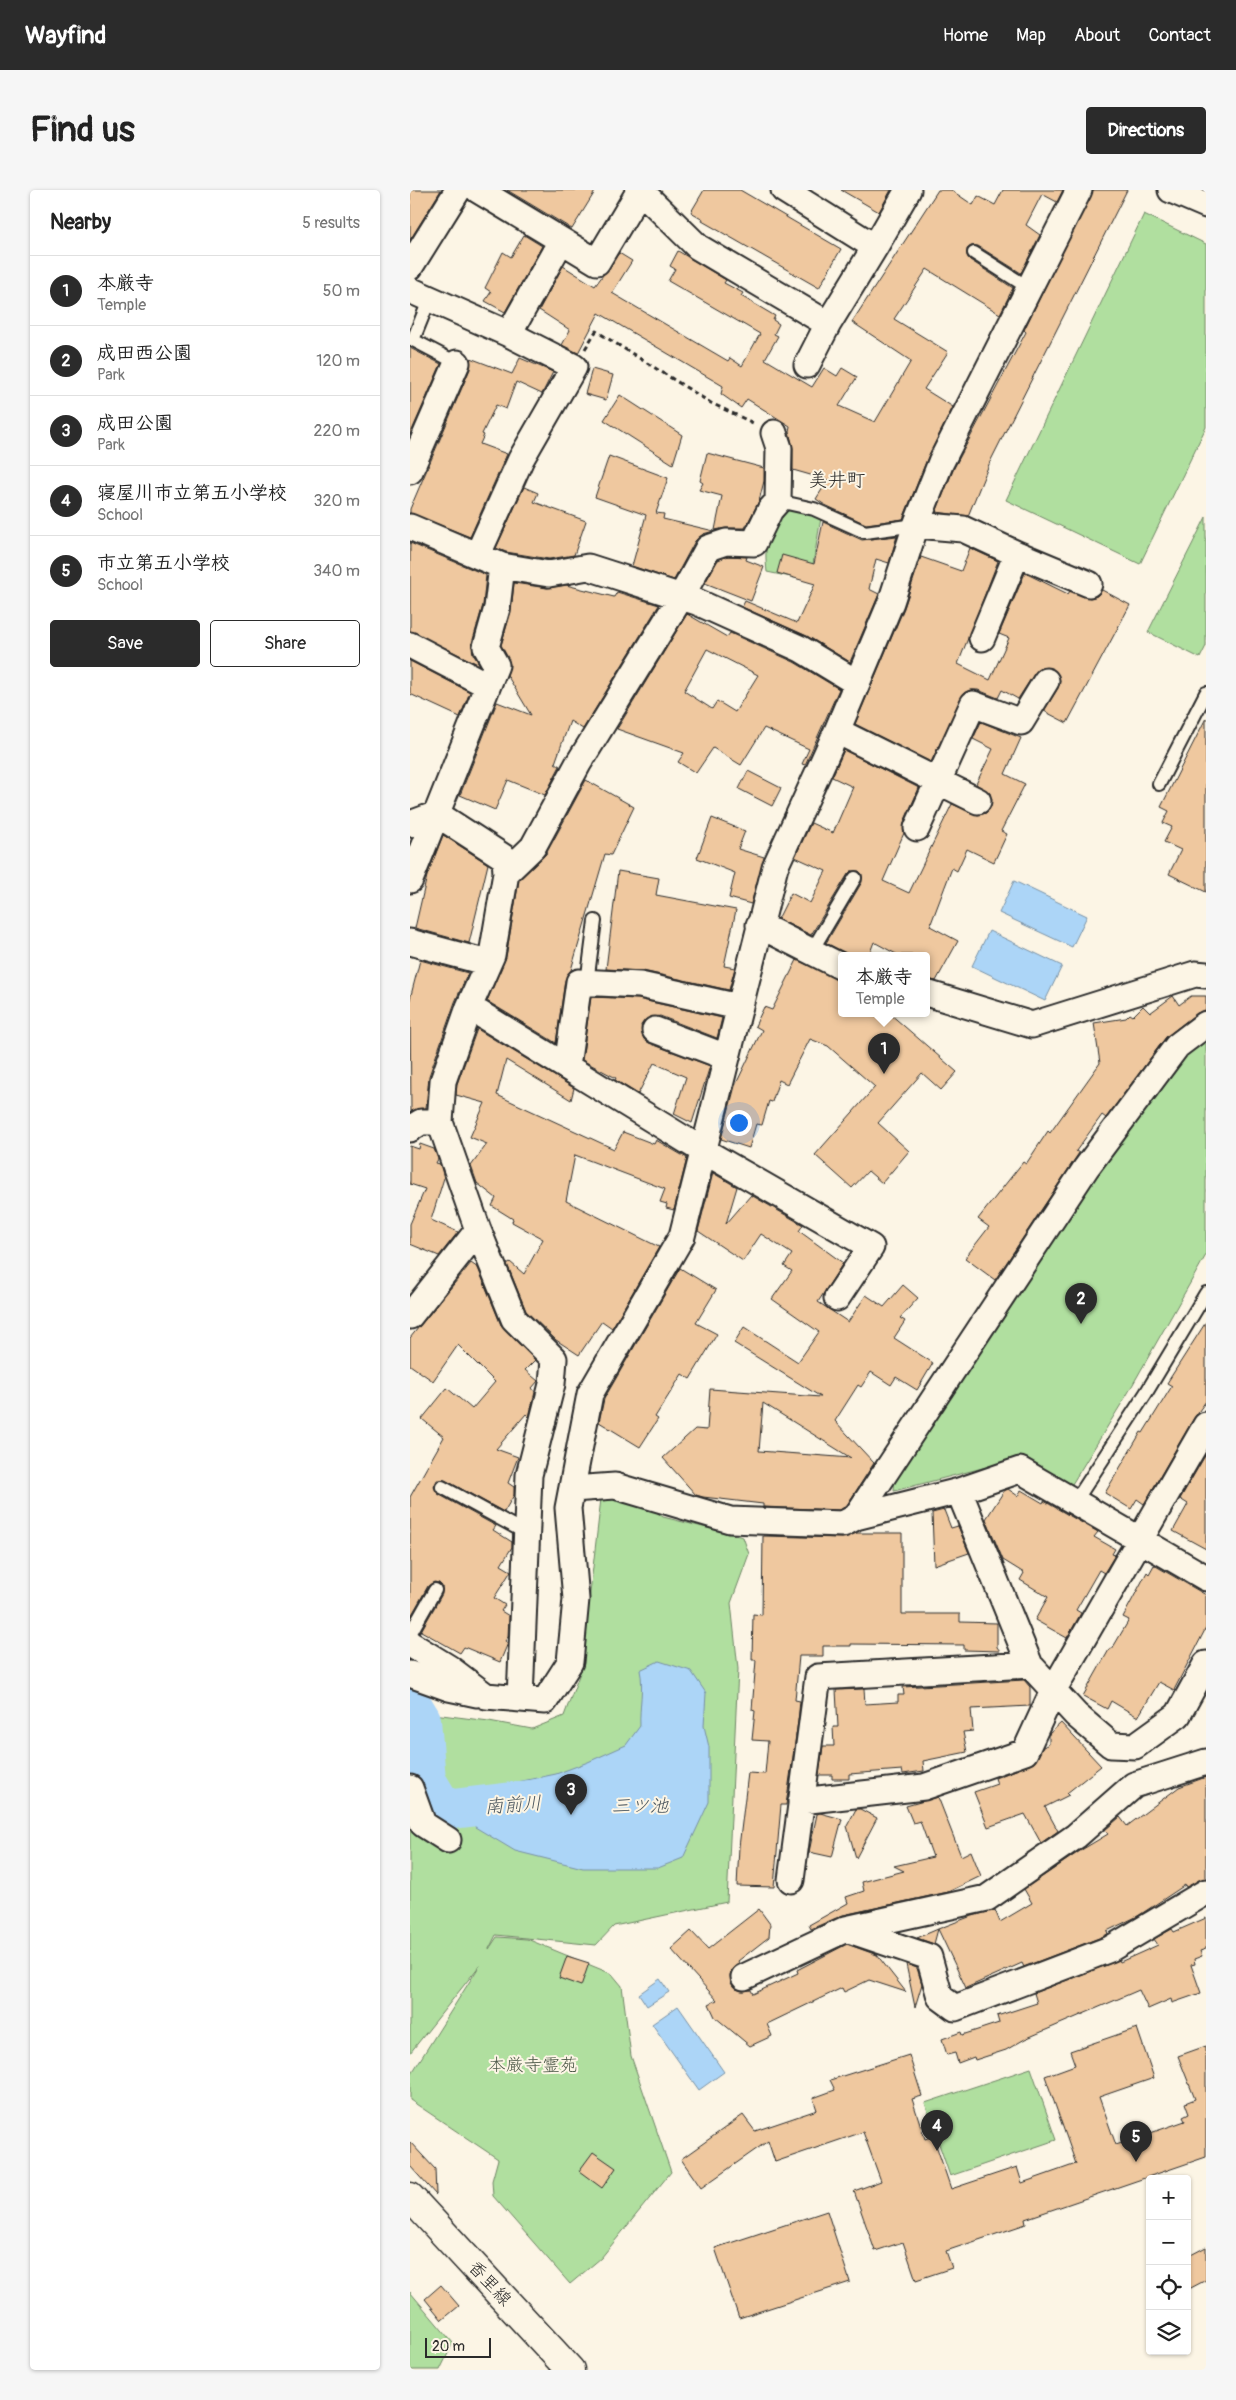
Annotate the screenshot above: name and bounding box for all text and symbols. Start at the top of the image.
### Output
text: Wayfind [25,21,106,50]
text: Home [943,24,988,47]
text: Map [1016,24,1046,47]
text: About [1074,24,1120,47]
text: Contact [1148,24,1211,47]
button: Directions [1086,107,1206,154]
text: Find us [30,108,135,152]
text: Nearby [50,209,111,236]
text: 5 results [302,213,360,233]
text: 本厳寺 [97,271,154,295]
text: 1 [63,281,69,301]
text: 50 m [323,281,360,301]
text: Temple [97,295,146,315]
text: 成田西公園 [97,341,192,365]
text: 2 [62,351,70,371]
text: 120 m [316,351,360,371]
text: Park [97,365,125,385]
text: 成田公園 [97,411,173,435]
text: 3 [62,421,70,441]
text: 220 m [314,421,360,441]
text: Park [97,435,125,455]
district label: 美井町 [808,468,866,492]
text: 寝屋川市立第五小学校 [97,481,287,505]
text: 4 [61,491,71,511]
text: 320 m [314,491,360,511]
text: School [97,505,143,525]
text: 市立第五小学校 [97,551,230,575]
text: 5 [62,561,70,581]
text: 340 m [313,561,360,581]
text: School [97,575,143,595]
button: Save [50,620,200,667]
button: Share [210,620,360,667]
popup [838,952,930,1017]
text: 本厳寺 [855,965,913,989]
text: Temple [855,989,905,1009]
pin: 1 [868,1033,900,1074]
your location [726,1110,752,1136]
pin: 2 [1065,1283,1097,1324]
pin: 3 [555,1774,587,1815]
water label: 南前川 [484,1791,542,1819]
water label: 三ツ池 [611,1794,669,1818]
park label: 本厳寺霊苑 [488,2054,578,2077]
pin: 4 [921,2110,953,2151]
pin: 5 [1120,2121,1152,2162]
map controls [1146,2175,1191,2355]
button: + [1146,2175,1191,2220]
button: − [1146,2220,1191,2265]
street label: 香里線 [463,2256,516,2311]
button: locate [1146,2265,1191,2310]
button: layers [1146,2310,1191,2355]
scale bar [425,2335,491,2358]
text: 20 m [432,2338,465,2355]

